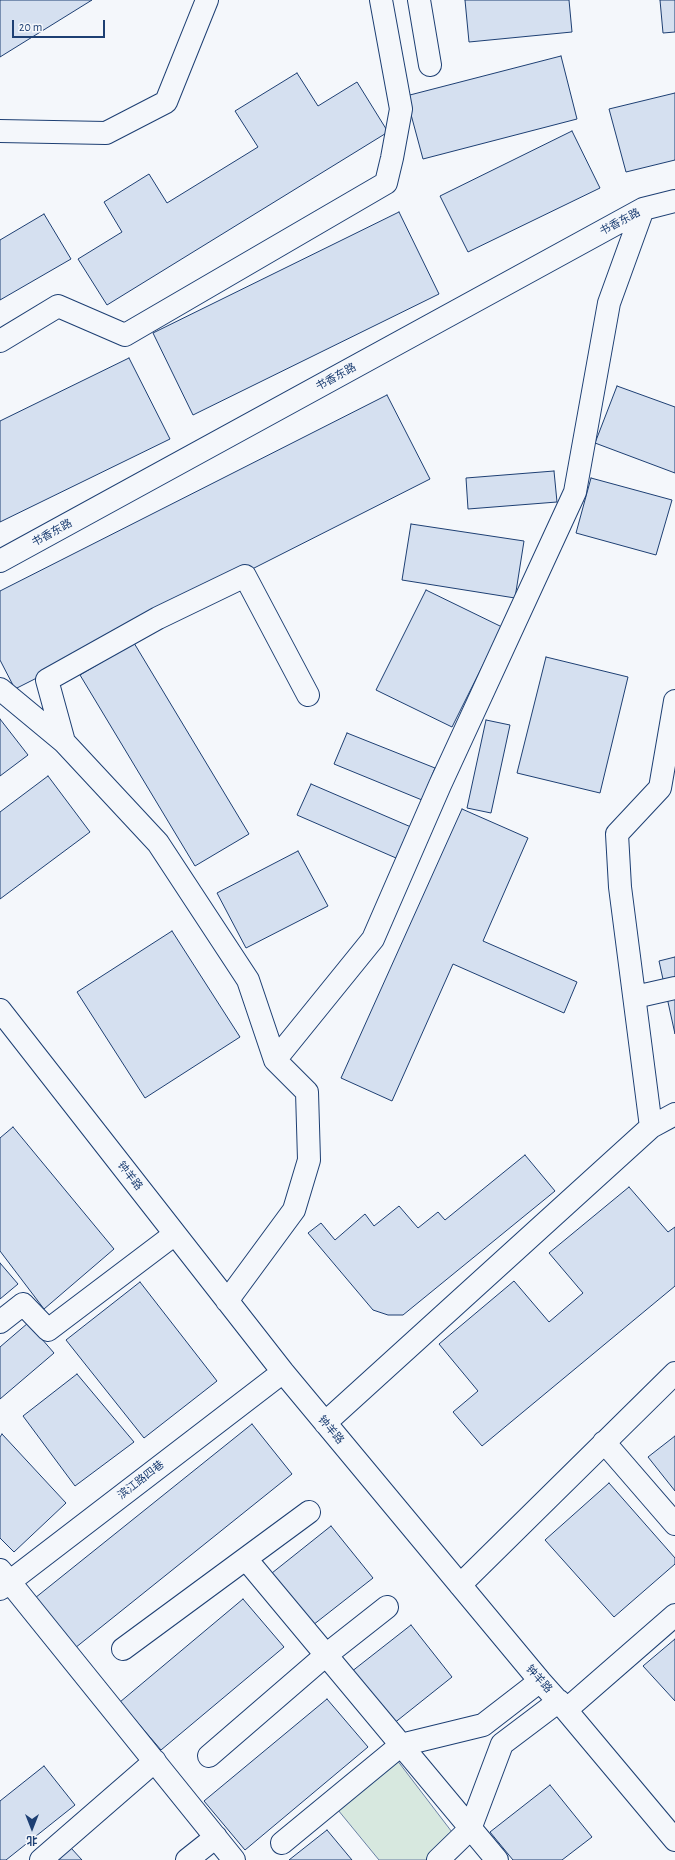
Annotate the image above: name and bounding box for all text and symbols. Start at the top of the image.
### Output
scale bar [14,12,107,38]
text: 20 m [19,21,42,33]
street label: 书香东路 [597,206,643,238]
street label: 书香东路 [314,361,358,393]
street label: 书香东路 [30,517,74,549]
street label: 钟羊路 [115,1159,145,1193]
street label: 钟羊路 [315,1413,347,1447]
street label: 滨江路四巷 [115,1458,167,1502]
street label: 钟羊路 [523,1662,555,1696]
north arrow [12,1808,52,1848]
text: 北 [27,1835,38,1846]

